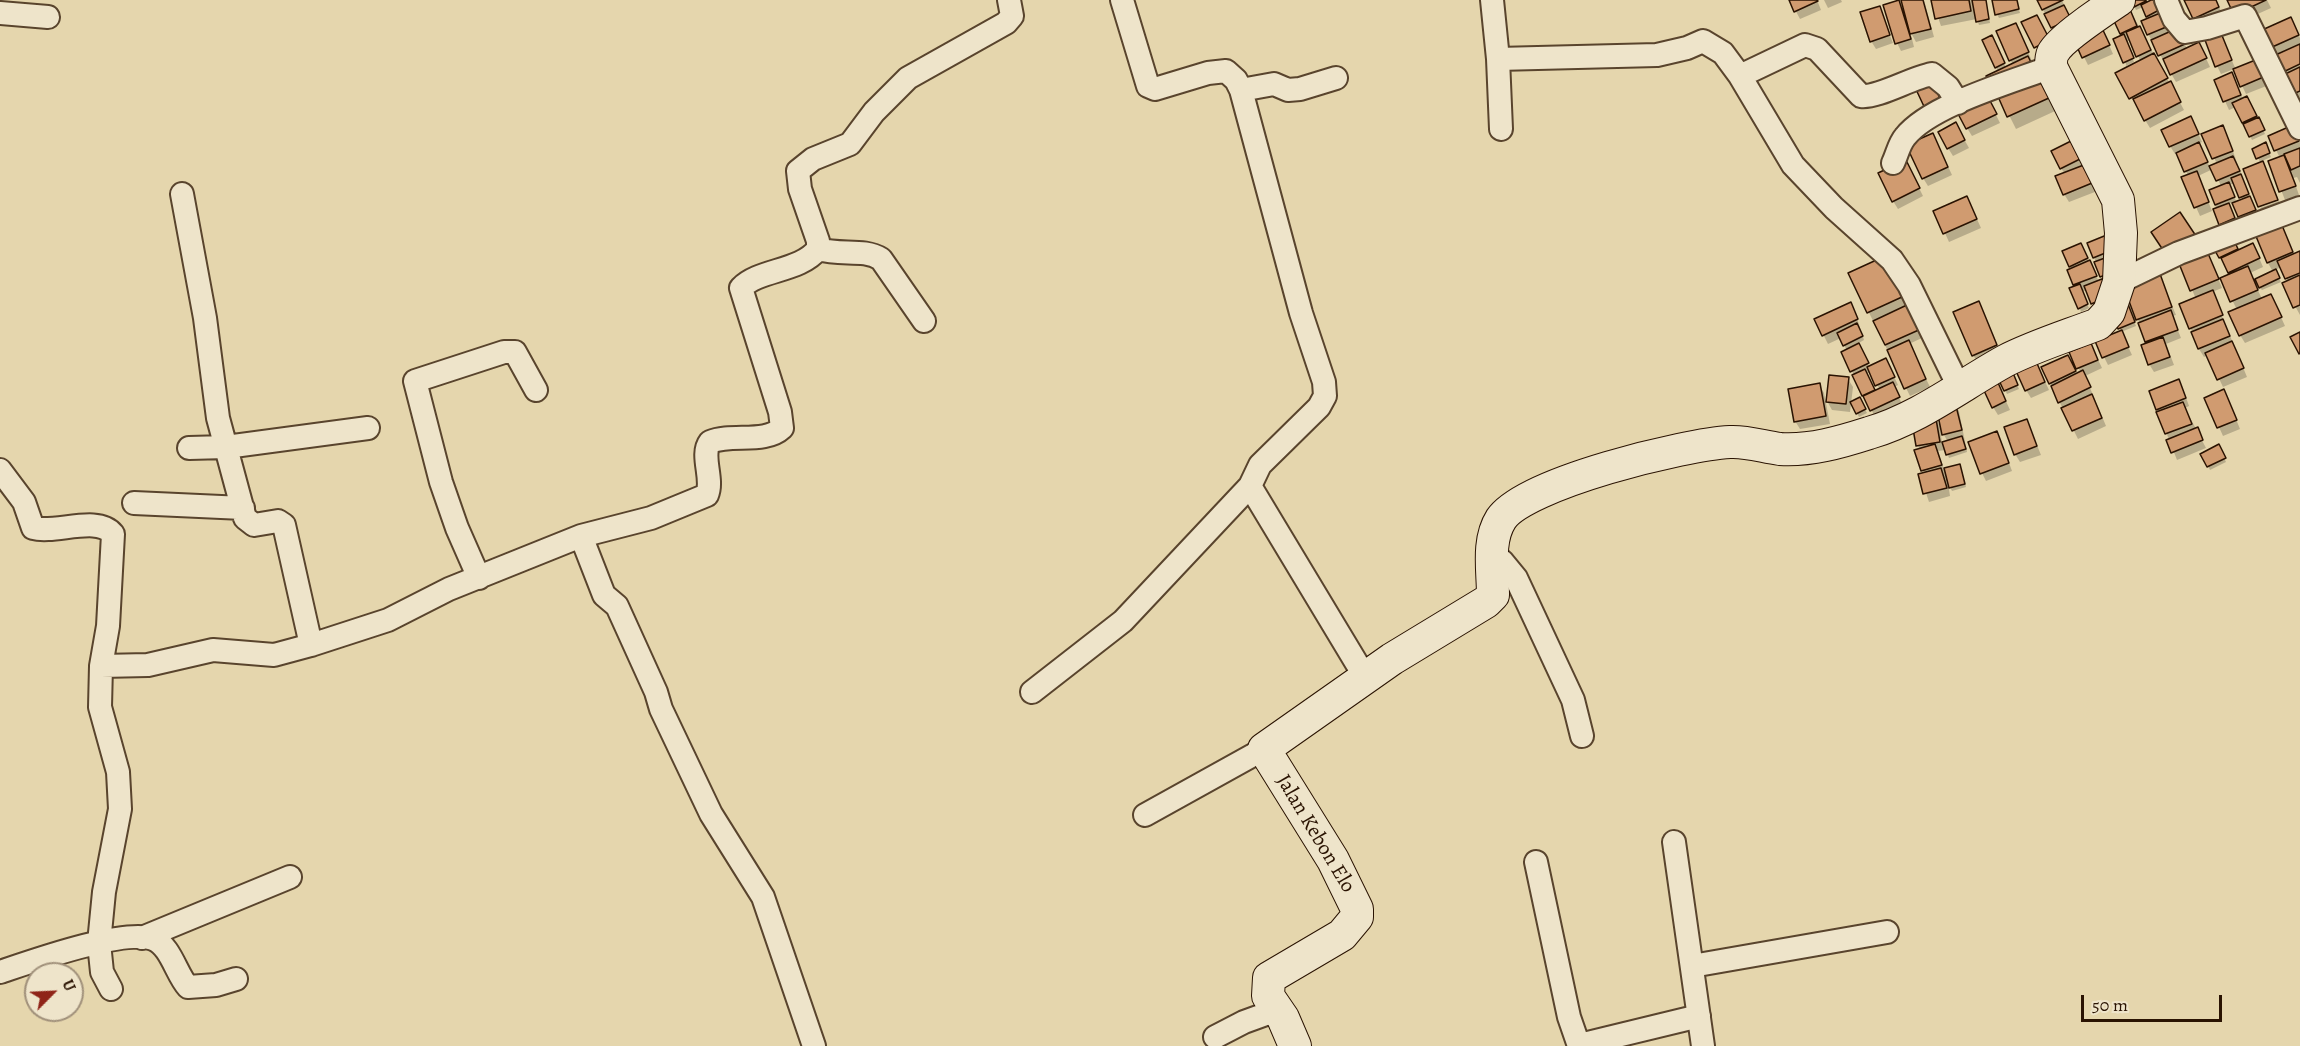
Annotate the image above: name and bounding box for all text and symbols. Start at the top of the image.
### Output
street label: Jalan Kebon Elo [1270,770,1360,898]
north arrow [24,962,84,1022]
text: U [56,976,81,995]
scale bar [2084,983,2225,1021]
text: 50 m [2092,993,2128,1017]

